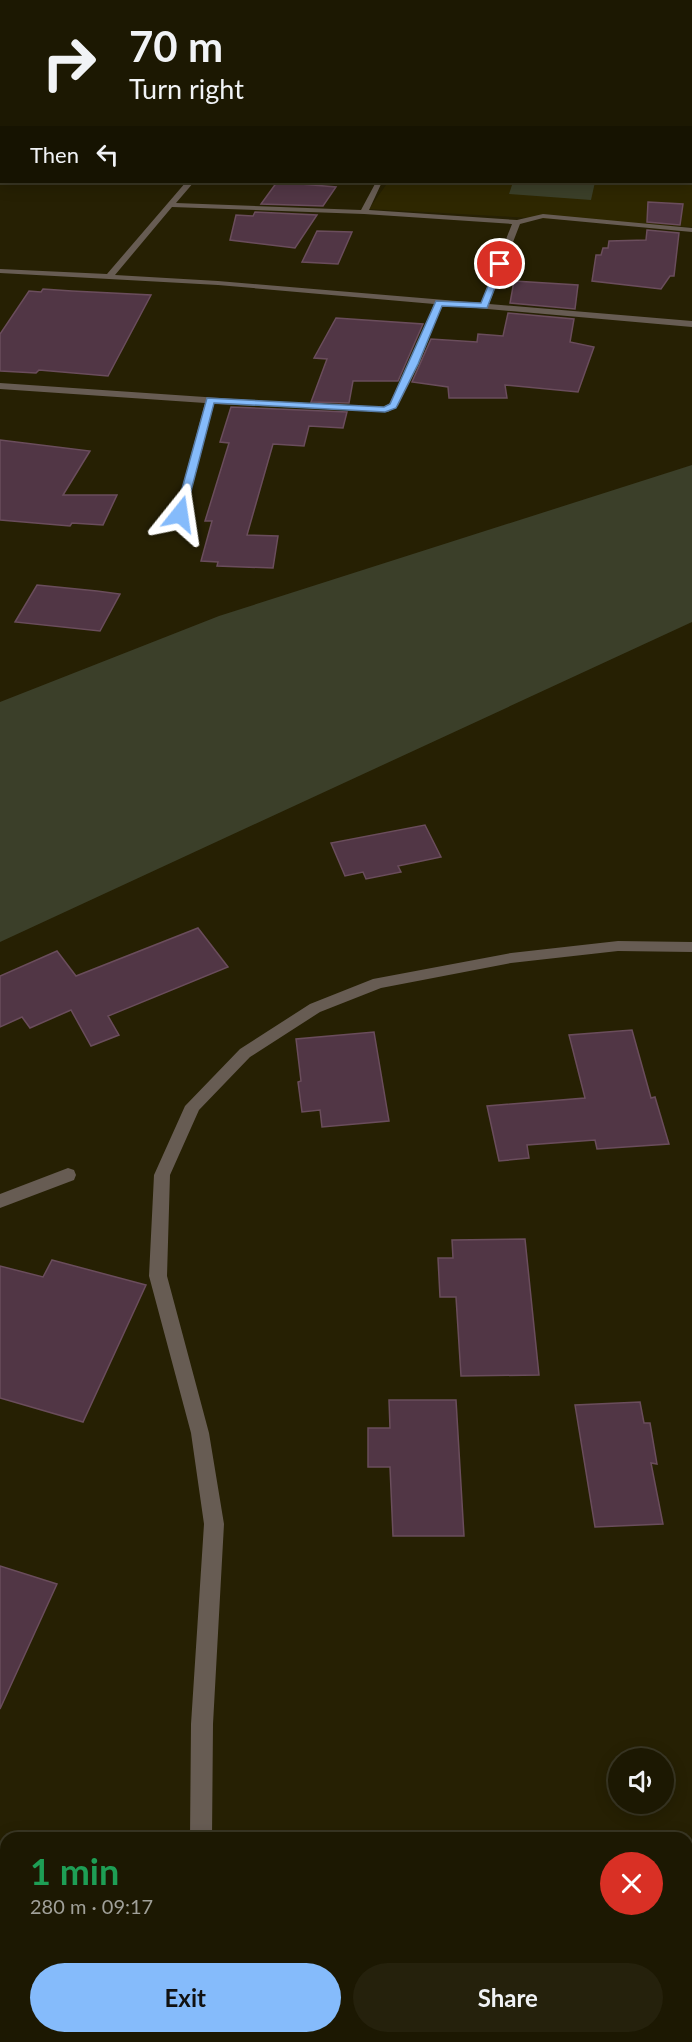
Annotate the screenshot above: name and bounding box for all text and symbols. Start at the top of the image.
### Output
text: 70 m [129,21,223,71]
icon: right [30,24,108,102]
text: Turn right [129,72,244,105]
icon: left [91,138,124,171]
text: Then [30,141,79,168]
pin [474,238,525,289]
icon: arrive [483,247,516,280]
position arrow [148,482,212,546]
map controls [608,1748,674,1814]
button: sound [608,1748,674,1814]
text: 1 min [30,1849,119,1893]
button: close [600,1852,663,1915]
text: 280 m · 09:17 [30,1894,153,1918]
button: Exit [30,1963,341,2032]
button: Share [353,1963,663,2032]

